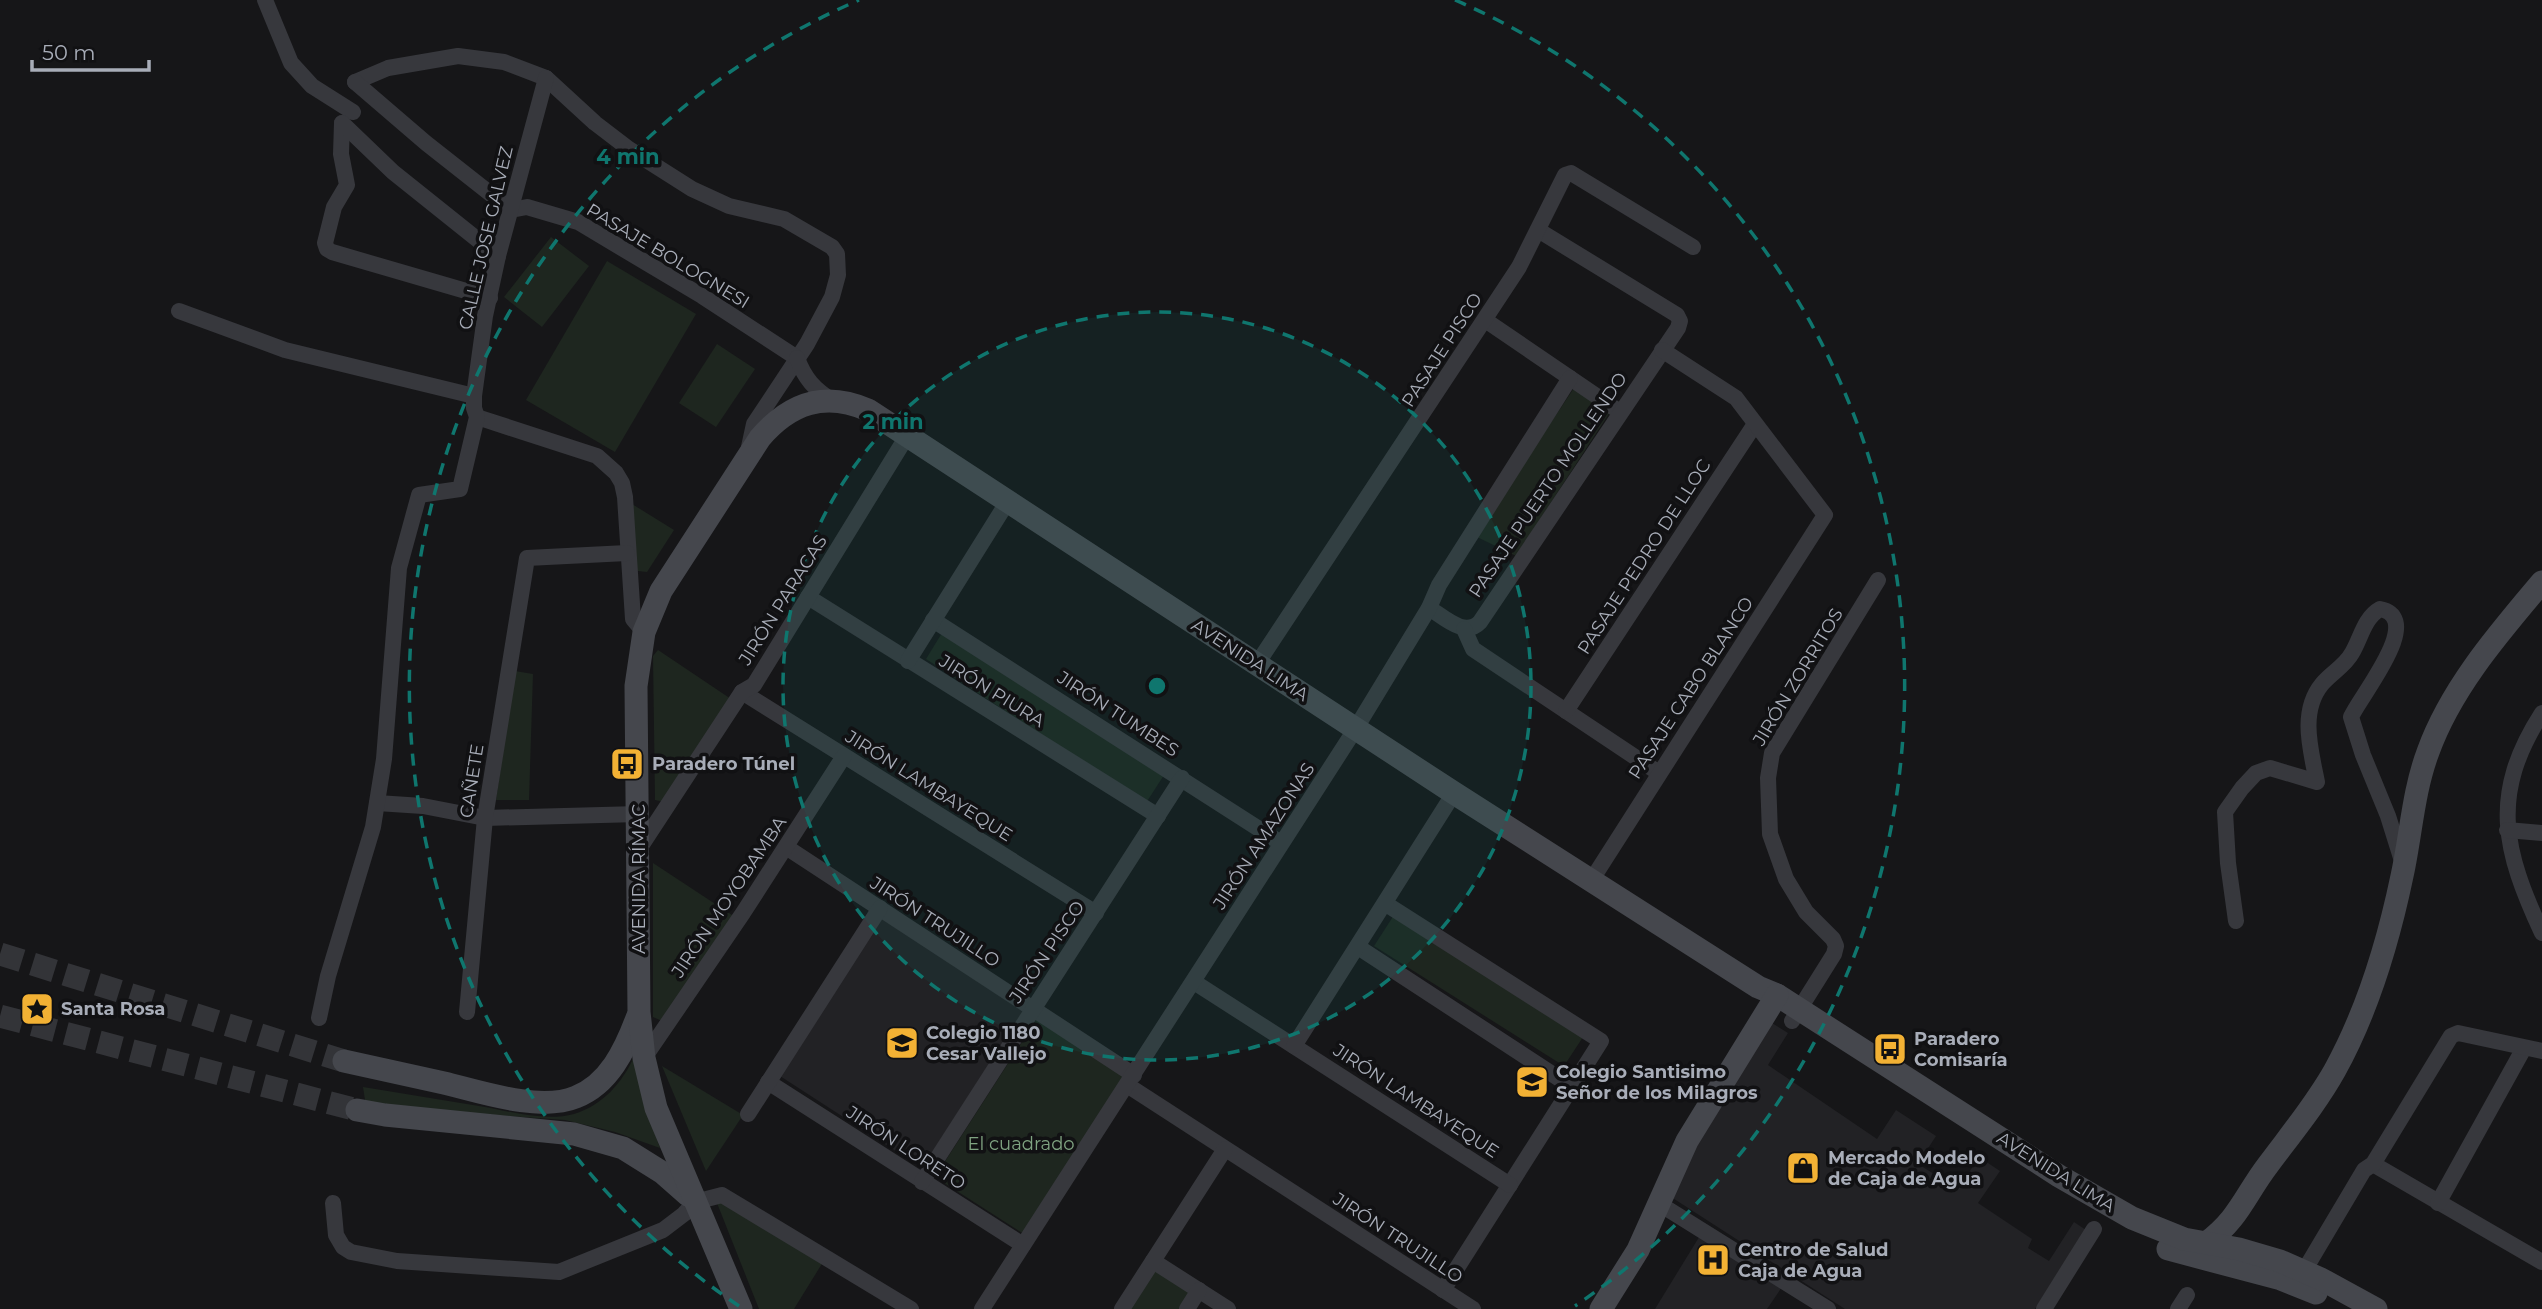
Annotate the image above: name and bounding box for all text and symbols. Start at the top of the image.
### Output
scale bar [32,28,149,72]
text: 50 m [42,40,96,65]
street label: CALLE JOSE GALVEZ [454,144,518,332]
text: 4 min [596,144,660,169]
street label: PASAJE BOLOGNESI [583,199,753,313]
street label: PASAJE PISCO [1397,289,1487,411]
street label: PASAJE PUERTO MOLLENDO [1464,368,1632,602]
text: 2 min [862,409,924,434]
street label: PASAJE PEDRO DE LLOC [1573,455,1715,659]
street label: JIRÓN PARACAS [734,531,832,670]
street label: PASAJE CABO BLANCO [1624,593,1758,783]
street label: JIRÓN ZORRITOS [1748,604,1848,751]
street label: AVENIDA LIMA [1187,614,1313,706]
street label: JIRÓN PIURA [934,649,1049,732]
street label: JIRÓN TUMBES [1052,666,1183,761]
centre of rings [1145,674,1169,698]
street label: JIRÓN LAMBAYEQUE [841,725,1017,846]
street label: CAÑETE [455,743,489,819]
bus stop icon: Paradero Túnel [608,745,646,783]
place label: Paradero Túnel [652,753,795,775]
street label: JIRÓN AMAZONAS [1208,759,1320,914]
street label: AVENIDA RÍMAC [628,804,650,954]
street label: JIRÓN MOYOBAMBA [666,812,791,983]
street label: JIRÓN TRUJILLO [865,871,1004,972]
street label: JIRÓN PISCO [1004,897,1089,1008]
place icon: Santa Rosa [18,990,56,1028]
place label: Santa Rosa [61,998,165,1020]
place label: Colegio 1180 Cesar Vallejo [926,1022,1047,1065]
school or university icon: Colegio 1180 Cesar Vallejo [883,1024,921,1062]
place label: Paradero Comisaría [1914,1028,2008,1071]
bus stop icon: Paradero Comisaría [1871,1030,1909,1068]
street label: JIRÓN LAMBAYEQUE [1328,1039,1503,1163]
place label: Colegio Santisimo Señor de los Milagros [1556,1061,1758,1104]
school or university icon: Colegio Santisimo Señor de los Milagros [1513,1063,1551,1101]
street label: JIRÓN LORETO [841,1101,970,1195]
street label: AVENIDA LIMA [1993,1127,2119,1217]
park label: El cuadrado [967,1133,1075,1155]
place label: Mercado Modelo de Caja de Agua [1828,1147,1986,1190]
shop icon: Mercado Modelo de Caja de Agua [1784,1149,1822,1187]
street label: JIRÓN TRUJILLO [1328,1187,1467,1288]
place label: Centro de Salud Caja de Agua [1738,1239,1889,1282]
hospital icon: Centro de Salud Caja de Agua [1694,1241,1732,1279]

